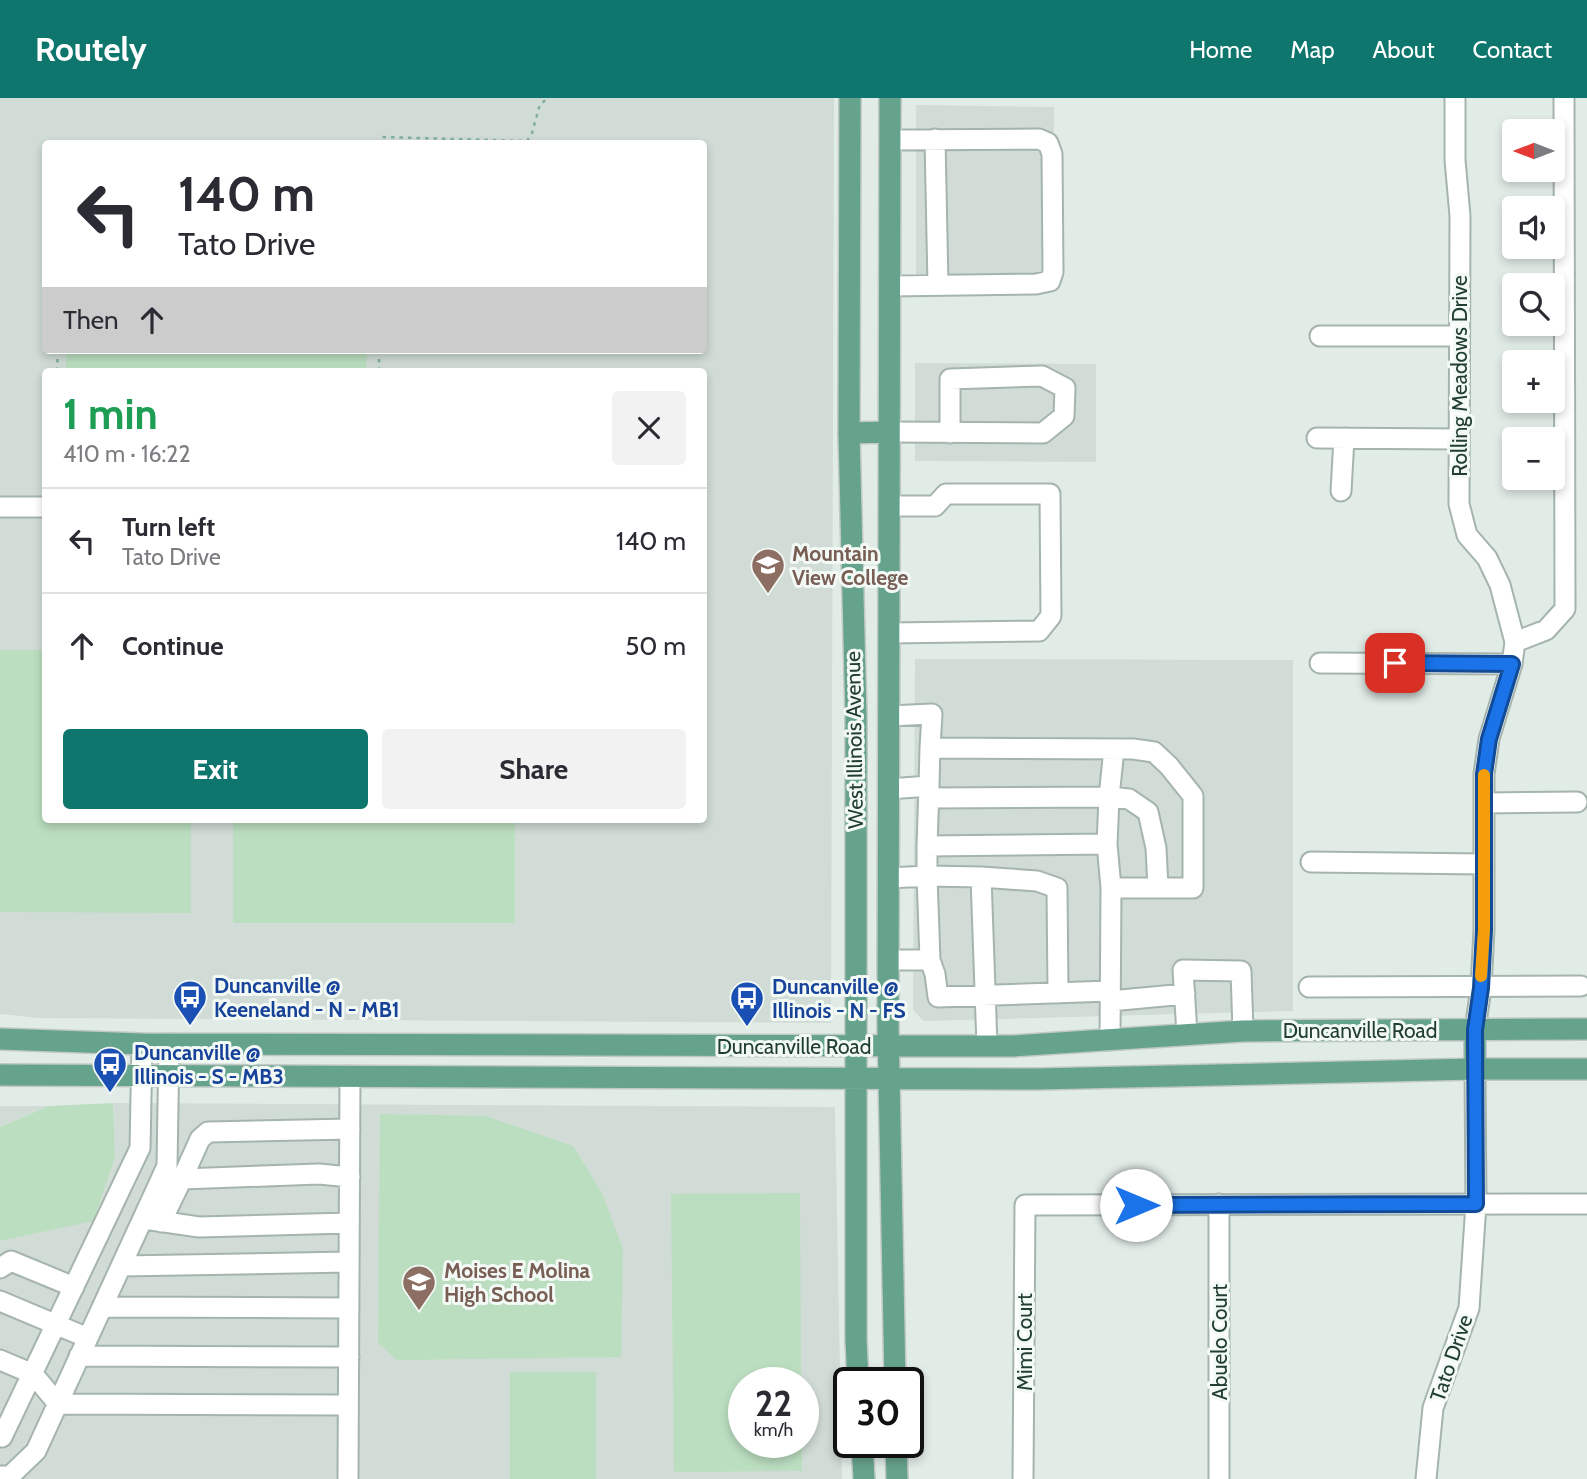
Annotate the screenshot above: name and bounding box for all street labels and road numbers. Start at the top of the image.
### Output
street label: Rolling Meadows Drive [1447,275,1472,477]
street label: West Illinois Avenue [840,651,868,829]
street label: Duncanville Road [1283,1018,1437,1043]
street label: Duncanville Road [717,1034,871,1059]
street label: Abuelo Court [1207,1284,1232,1400]
street label: Mimi Court [1012,1293,1037,1391]
street label: Tato Drive [1425,1311,1478,1405]

